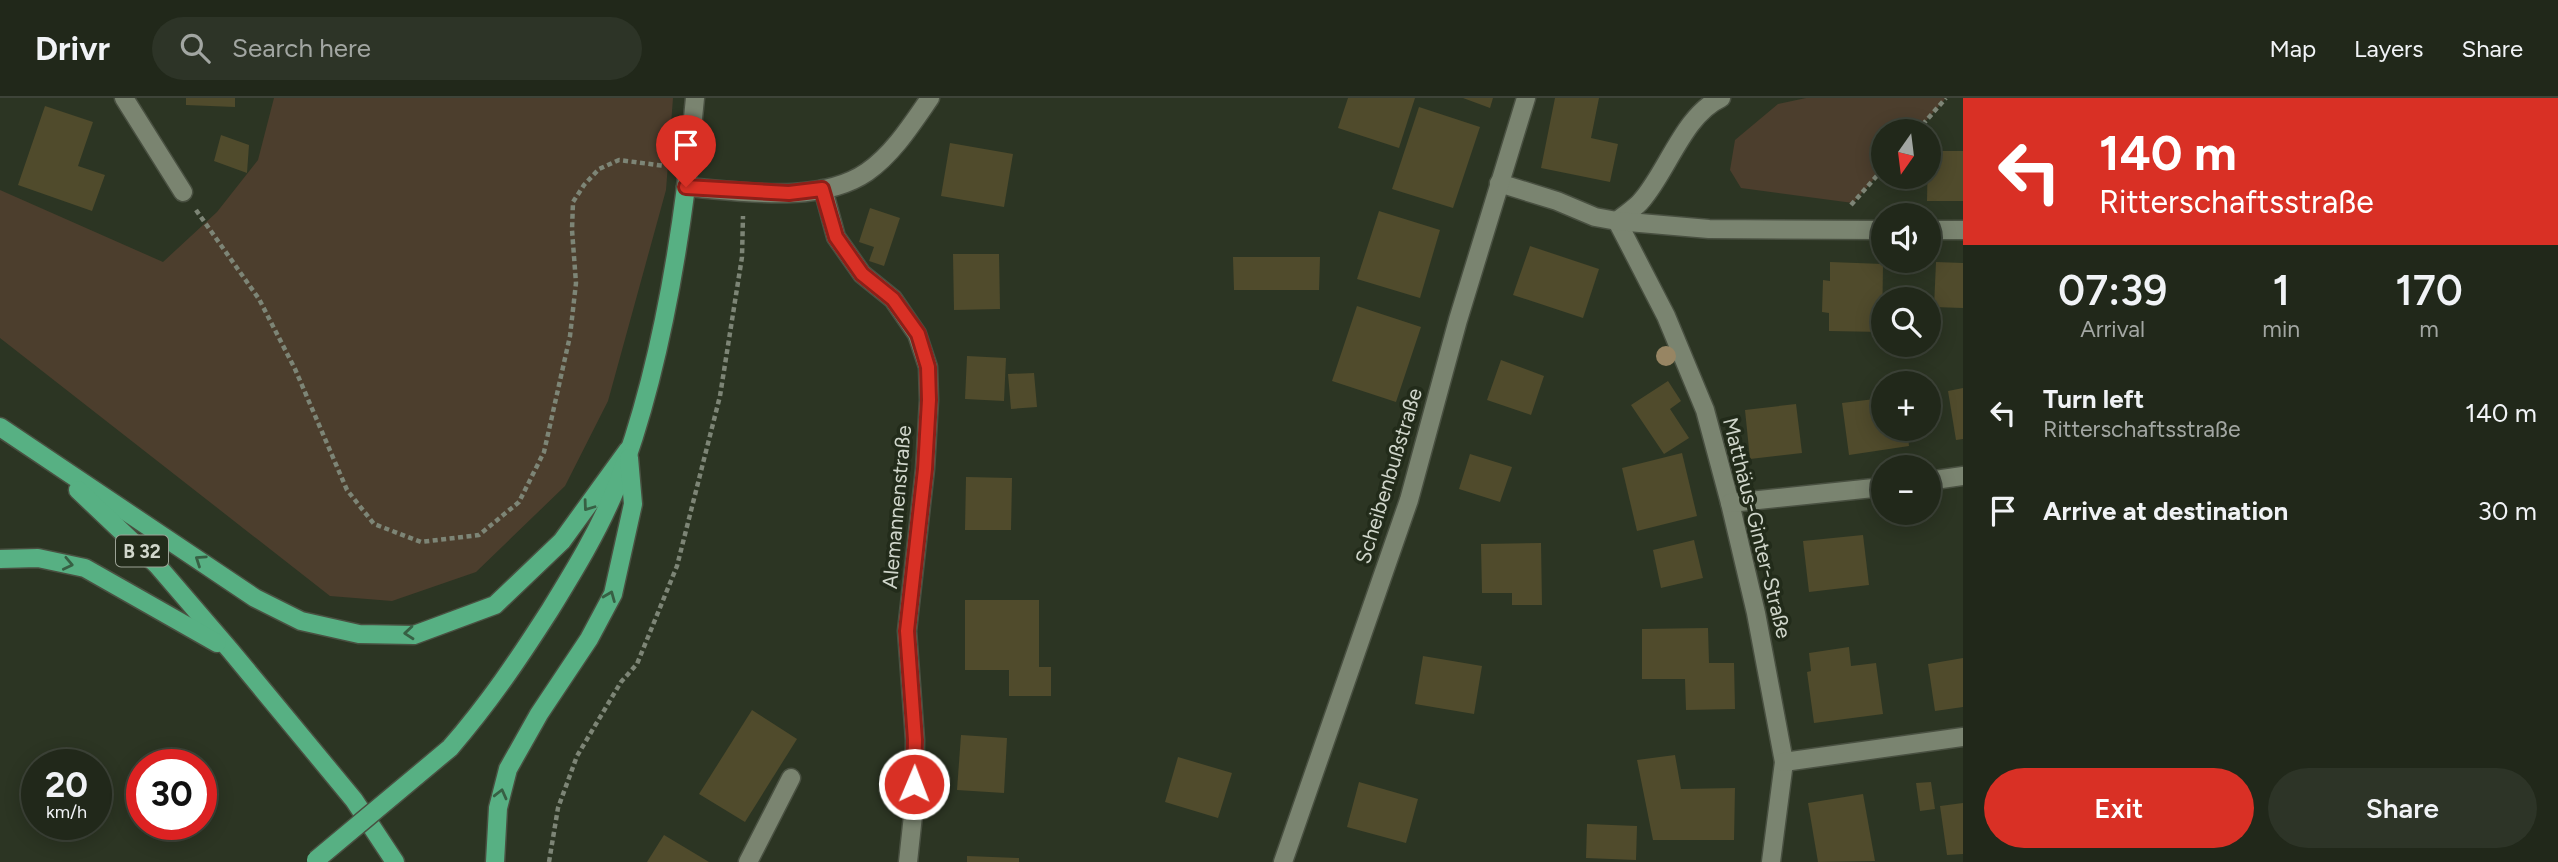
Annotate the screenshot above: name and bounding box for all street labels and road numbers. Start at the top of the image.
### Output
street label: Scheibenbußstraße [1350,385,1427,567]
street label: Matthäus-Ginter-Straße [1718,415,1797,641]
street label: Alemannenstraße [877,424,916,590]
road number: B 32 [116,535,168,566]

